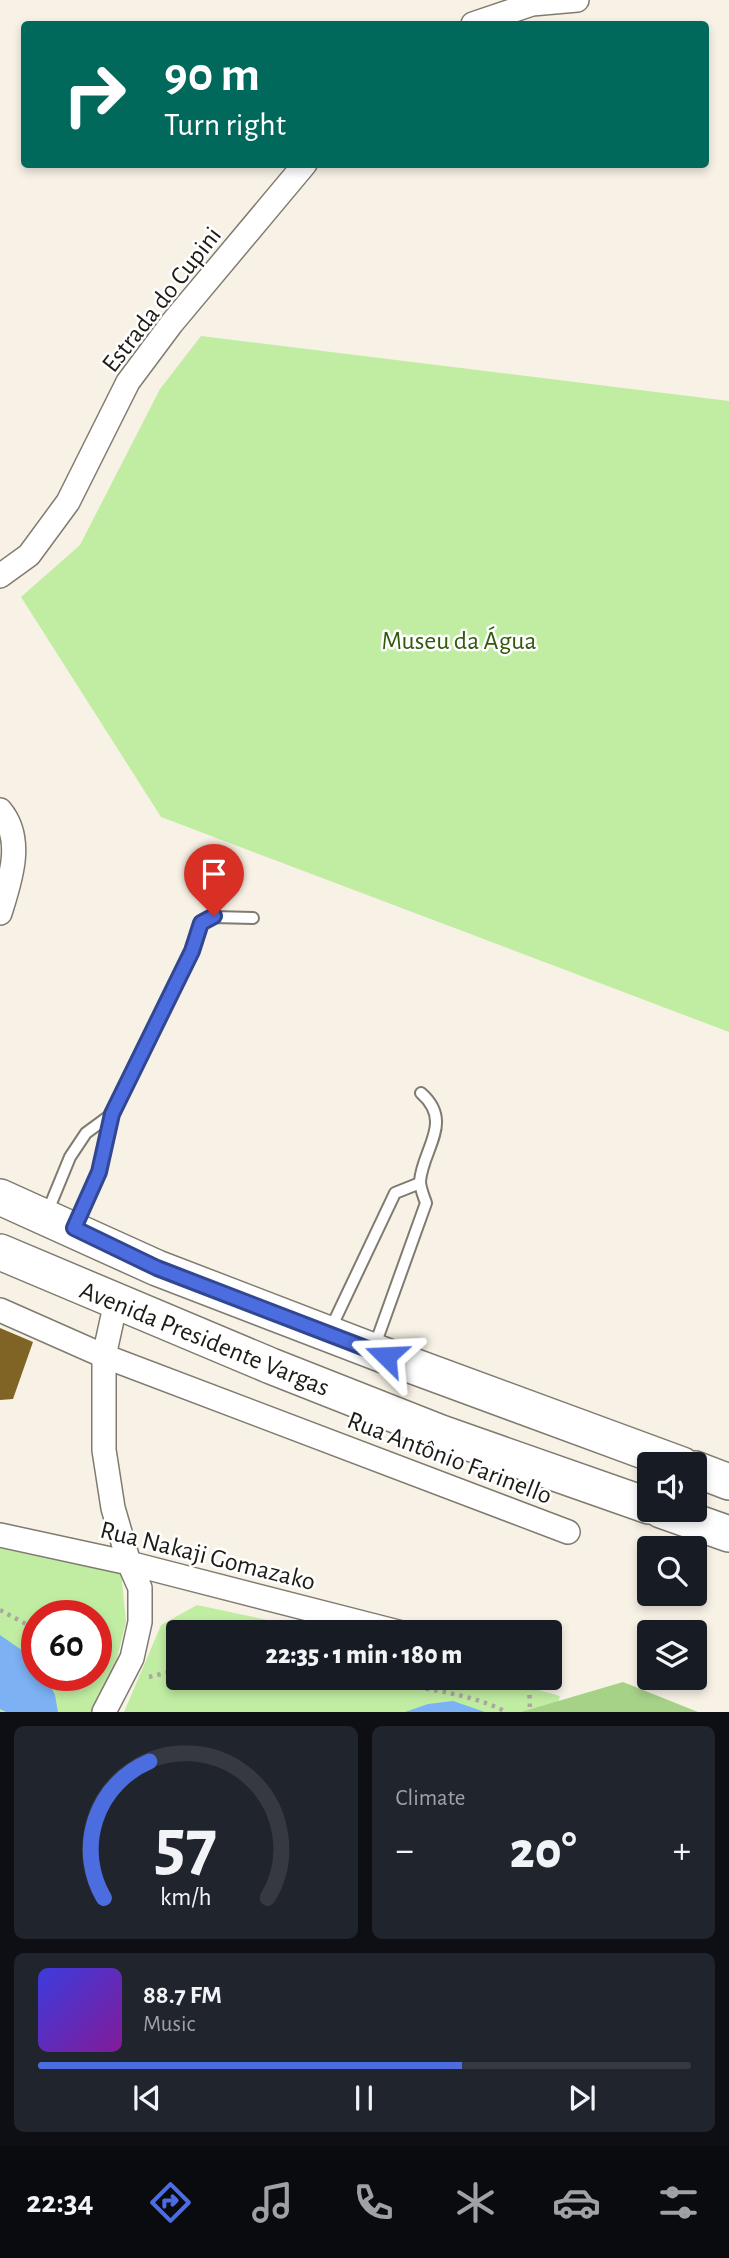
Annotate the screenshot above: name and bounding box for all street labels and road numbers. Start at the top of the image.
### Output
street label: Estrada do Cupini [97,222,226,377]
street label: Avenida Presidente Vargas [76,1277,333,1401]
street label: Rua Antônio Farinello [344,1407,556,1509]
street label: Rua Nakaji Gomazako [97,1517,318,1595]

